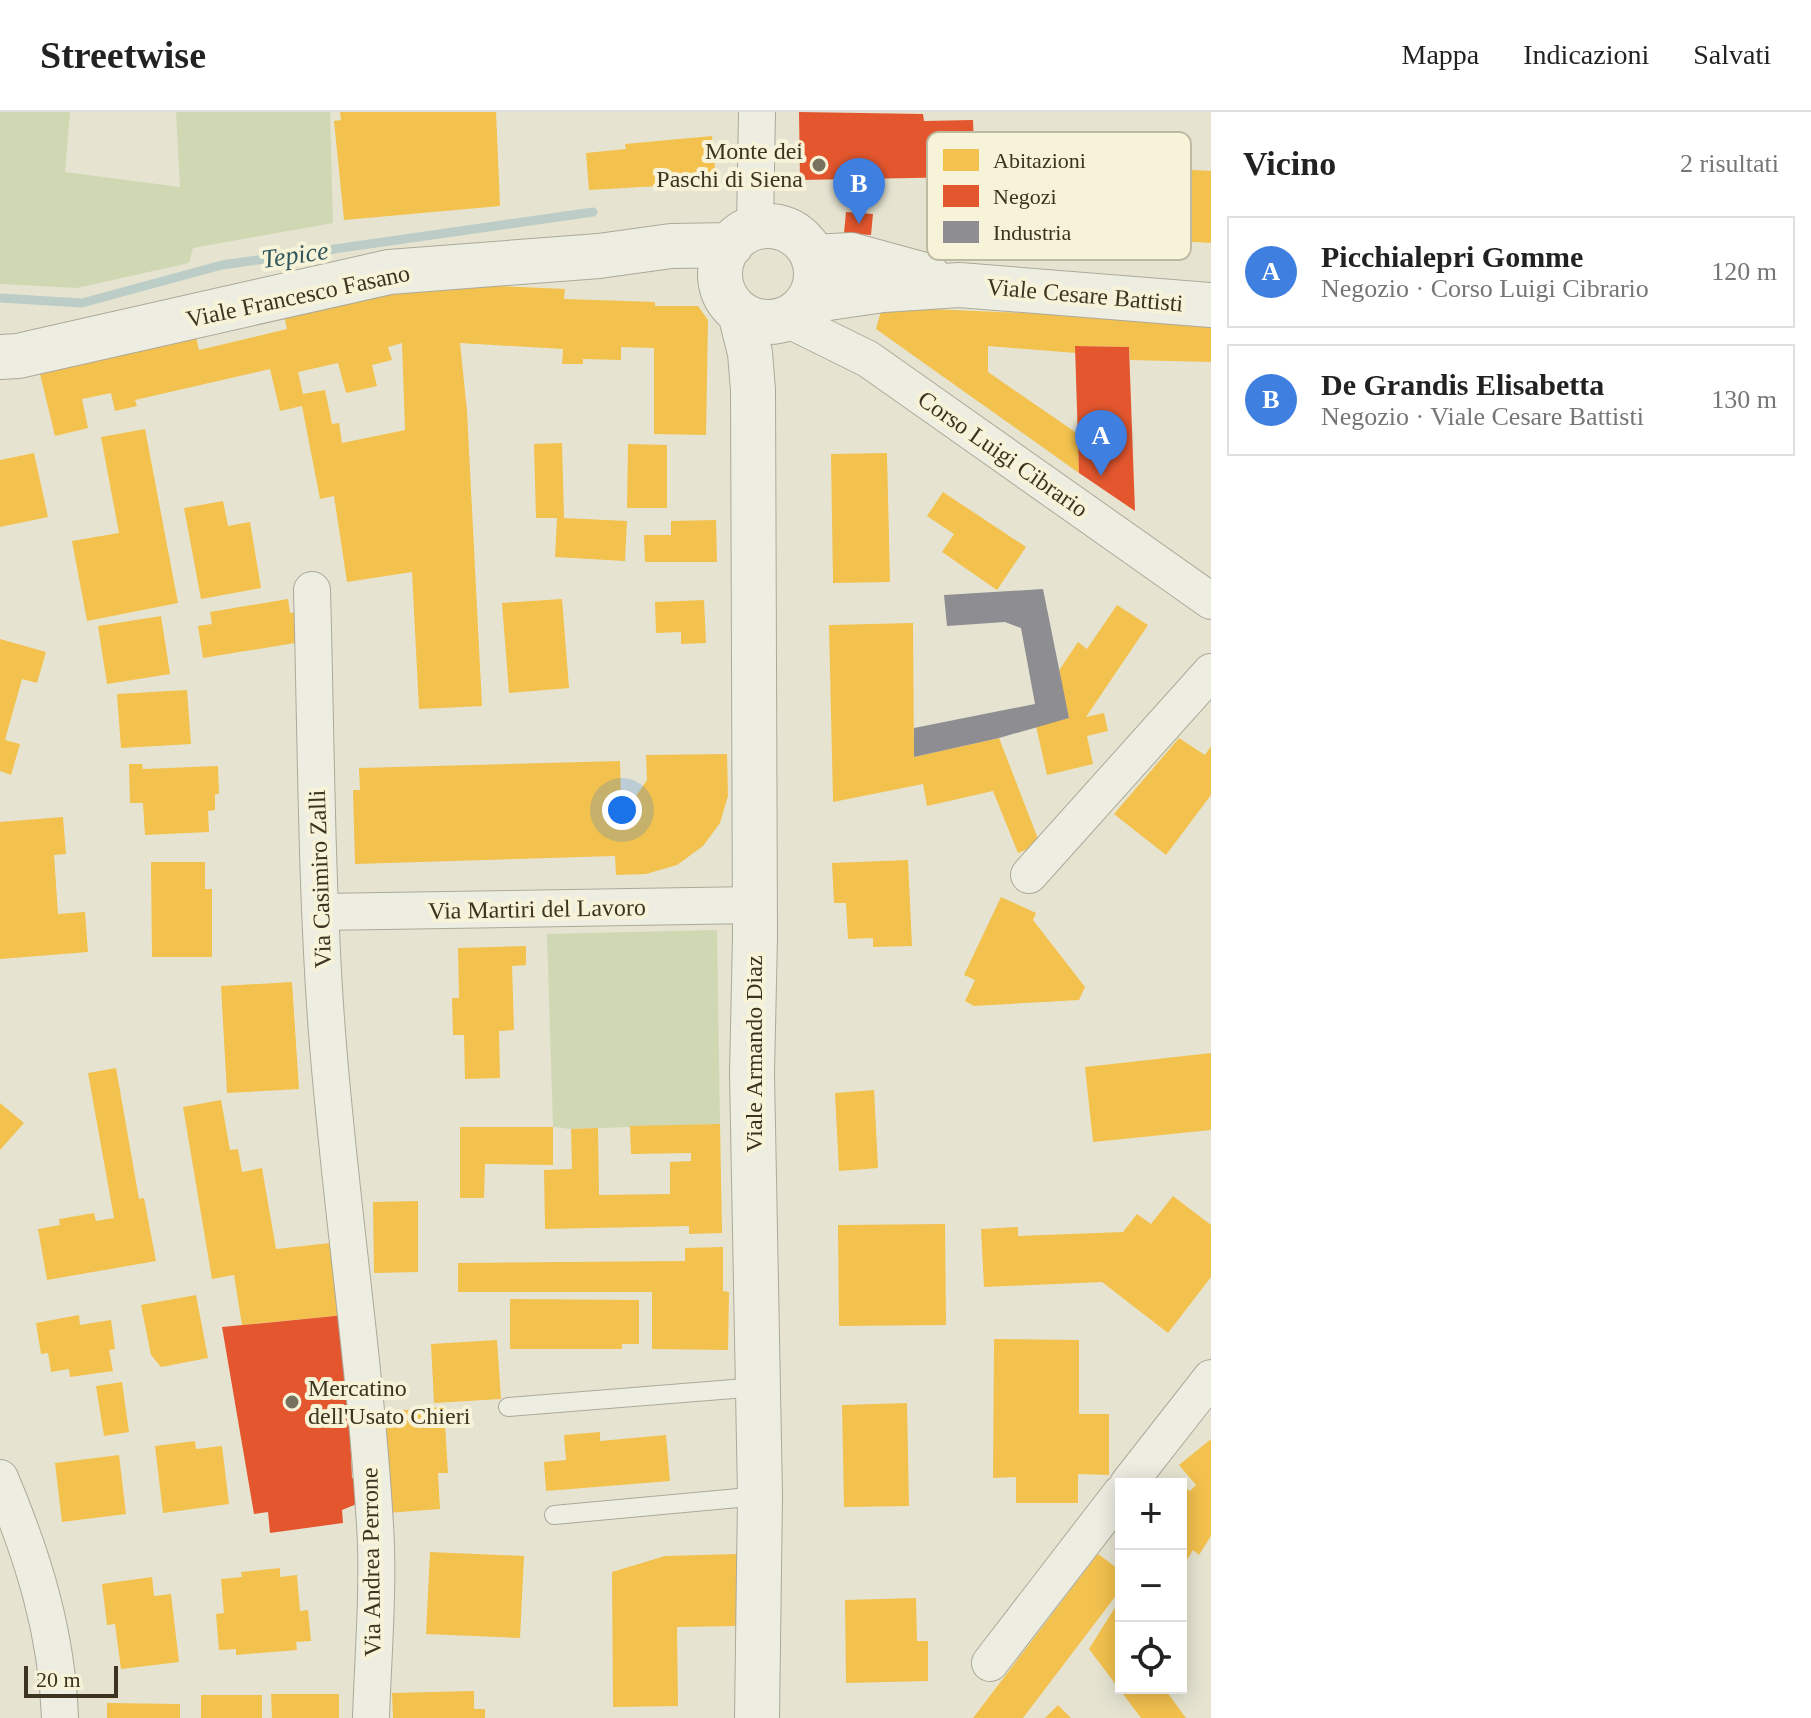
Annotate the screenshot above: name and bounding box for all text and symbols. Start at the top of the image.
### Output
text: Streetwise [40,34,206,76]
text: Mappa [1402,39,1479,70]
text: Indicazioni [1523,39,1649,70]
text: Salvati [1693,39,1771,70]
legend [927,132,1191,260]
place label: Monte dei Paschi di Siena [656,138,803,192]
text: Vicino [1243,145,1336,182]
text: Abitazioni [993,148,1086,173]
text: 2 risultati [1680,149,1779,178]
marker: Monte dei Paschi di Siena [810,156,828,174]
pin: B [833,158,885,224]
text: Negozi [993,184,1057,209]
text: Industria [993,220,1071,245]
water label: Tepice [260,236,330,274]
text: Picchialepri Gomme [1321,240,1583,273]
text: A [1262,257,1280,286]
text: 120 m [1711,257,1777,286]
street label: Viale Francesco Fasano [184,260,412,332]
street label: Viale Cesare Battisti [986,273,1185,317]
text: Negozio · Corso Luigi Cibrario [1321,274,1649,303]
text: De Grandis Elisabetta [1321,368,1604,401]
text: B [1262,385,1280,414]
text: 130 m [1711,385,1777,414]
street label: Corso Luigi Cibrario [913,386,1093,522]
text: Negozio · Viale Cesare Battisti [1321,402,1644,431]
pin: A [1075,410,1127,476]
street label: Via Casimiro Zalli [304,789,336,969]
your location [602,790,642,830]
street label: Via Martiri del Lavoro [428,894,646,924]
street label: Viale Armando Diaz [741,955,767,1153]
place label: Mercatino dell'Usato Chieri [308,1375,471,1429]
marker: Mercatino dell'Usato Chieri [283,1393,301,1411]
street label: Via Andrea Perrone [356,1467,386,1657]
map controls [1115,1478,1187,1694]
button: + [1115,1478,1187,1550]
button: − [1115,1550,1187,1622]
button: locate [1115,1622,1187,1694]
scale bar [24,1662,118,1698]
text: 20 m [36,1667,81,1692]

